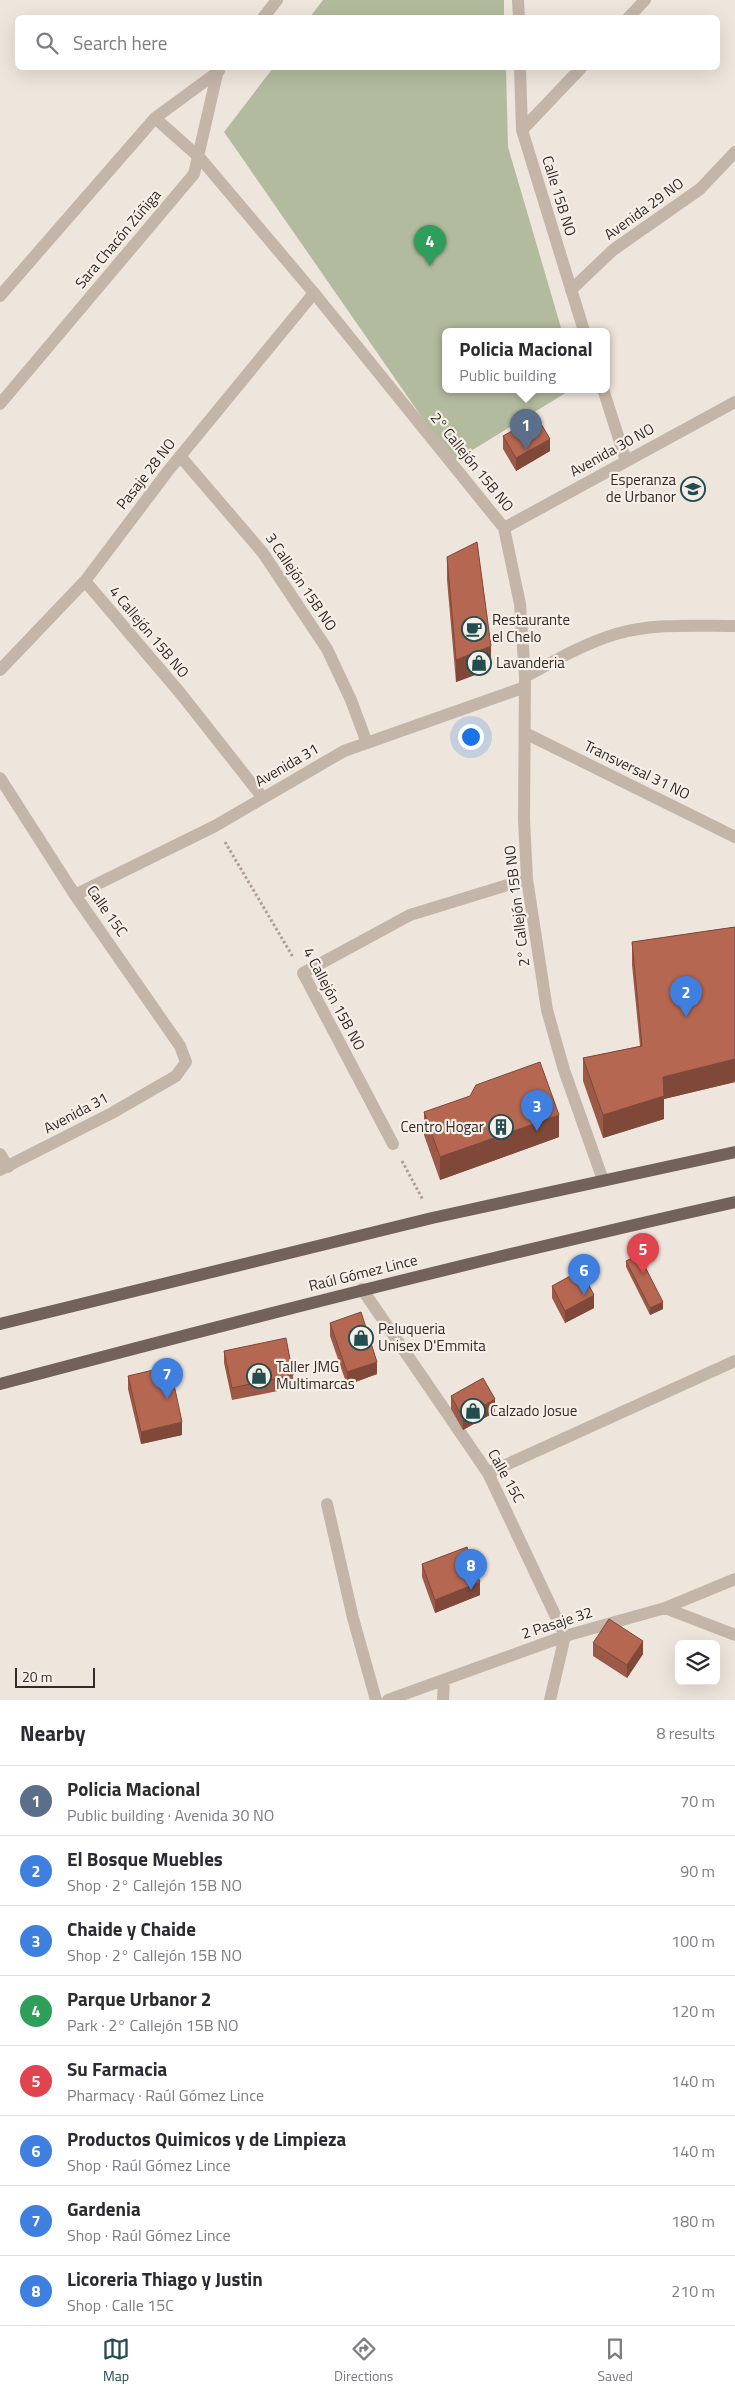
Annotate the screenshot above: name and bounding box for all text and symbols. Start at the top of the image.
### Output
search box [15,15,720,70]
text: Search here [73,28,167,57]
icon: search [33,29,61,57]
street label: Calle 15B NO [536,153,583,239]
street label: Avenida 29 NO [599,172,688,245]
street label: Sara Chacón Zúñiga [69,184,166,293]
pin: 4 [414,225,446,266]
popup [442,328,610,393]
text: Policia Macional [459,334,593,363]
text: Public building [459,363,556,387]
street label: 2° Callejón 15B NO [425,407,520,516]
pin: 1 [510,409,542,450]
street label: Avenida 30 NO [565,417,658,482]
street label: Pasaje 28 NO [110,433,181,514]
place label: Esperanza de Urbanor [606,468,676,508]
school or university icon: Esperanza de Urbanor [680,476,706,502]
street label: 3 Callejón 15B NO [260,528,343,635]
street label: 4 Callejón 15B NO [104,581,195,683]
place label: Restaurante el Chelo [492,608,570,648]
cafe icon: Restaurante el Chelo [461,616,487,642]
shop icon: Lavanderia [466,650,492,676]
place label: Lavanderia [496,651,565,674]
your location [458,724,484,750]
street label: Transversal 31 NO [580,734,694,805]
street label: Avenida 31 [251,737,323,792]
street label: 2° Callejón 15B NO [498,844,535,968]
street label: Calle 15C [81,880,134,941]
street label: 4 Callejón 15B NO [298,943,371,1054]
pin: 2 [670,976,702,1017]
street label: Avenida 31 [39,1086,112,1139]
pin: 3 [521,1090,553,1131]
building icon: Centro Hogar [488,1114,514,1140]
place label: Centro Hogar [400,1115,484,1138]
pin: 5 [627,1233,659,1274]
street label: Raúl Gómez Lince [306,1248,420,1297]
pin: 6 [568,1254,600,1295]
place label: Peluqueria Unisex D'Emmita [378,1317,486,1357]
shop icon: Peluqueria Unisex D'Emmita [348,1325,374,1351]
place label: Taller JMG Multimarcas [276,1355,355,1395]
pin: 7 [151,1358,183,1399]
shop icon: Taller JMG Multimarcas [246,1363,272,1389]
shop icon: Calzado Josue [460,1398,486,1424]
place label: Calzado Josue [490,1399,577,1422]
street label: Calle 15C [482,1445,531,1507]
pin: 8 [455,1549,487,1590]
street label: 2 Pasaje 32 [518,1600,595,1645]
map controls [675,1640,720,1685]
button: layers [675,1640,720,1685]
scale bar [15,1665,95,1688]
text: 20 m [22,1666,52,1687]
text: Nearby [20,1717,85,1749]
text: 8 results [656,1721,715,1745]
text: Policia Macional [67,1774,200,1803]
text: 1 [32,1789,40,1813]
text: 70 m [680,1789,715,1813]
text: Public building · Avenida 30 NO [67,1803,274,1827]
text: El Bosque Muebles [67,1844,223,1873]
text: 2 [32,1859,40,1883]
text: 90 m [680,1859,715,1883]
text: Shop · 2° Callejón 15B NO [67,1873,242,1897]
text: Chaide y Chaide [67,1914,196,1943]
text: 3 [32,1929,40,1953]
text: 100 m [671,1929,715,1953]
text: Shop · 2° Callejón 15B NO [67,1943,242,1967]
text: Parque Urbanor 2 [67,1984,212,2013]
text: 4 [32,1999,40,2023]
text: 120 m [671,1999,715,2023]
text: Park · 2° Callejón 15B NO [67,2013,239,2037]
text: Su Farmacia [67,2054,167,2083]
text: 5 [32,2069,40,2093]
text: 140 m [671,2069,715,2093]
text: Pharmacy · Raúl Gómez Lince [67,2083,264,2107]
text: Productos Quimicos y de Limpieza [67,2124,346,2153]
text: 6 [32,2139,40,2163]
text: 140 m [671,2139,715,2163]
text: Shop · Raúl Gómez Lince [67,2153,231,2177]
text: Gardenia [67,2194,141,2223]
text: 7 [32,2209,40,2233]
text: 180 m [671,2209,715,2233]
text: Shop · Raúl Gómez Lince [67,2223,231,2247]
text: Licoreria Thiago y Justin [67,2264,263,2293]
text: 8 [32,2279,40,2303]
text: 210 m [671,2279,715,2303]
text: Shop · Calle 15C [67,2293,174,2317]
tab: Map [102,2335,130,2386]
tab: Directions [334,2335,393,2386]
tab: Saved [597,2335,633,2386]

